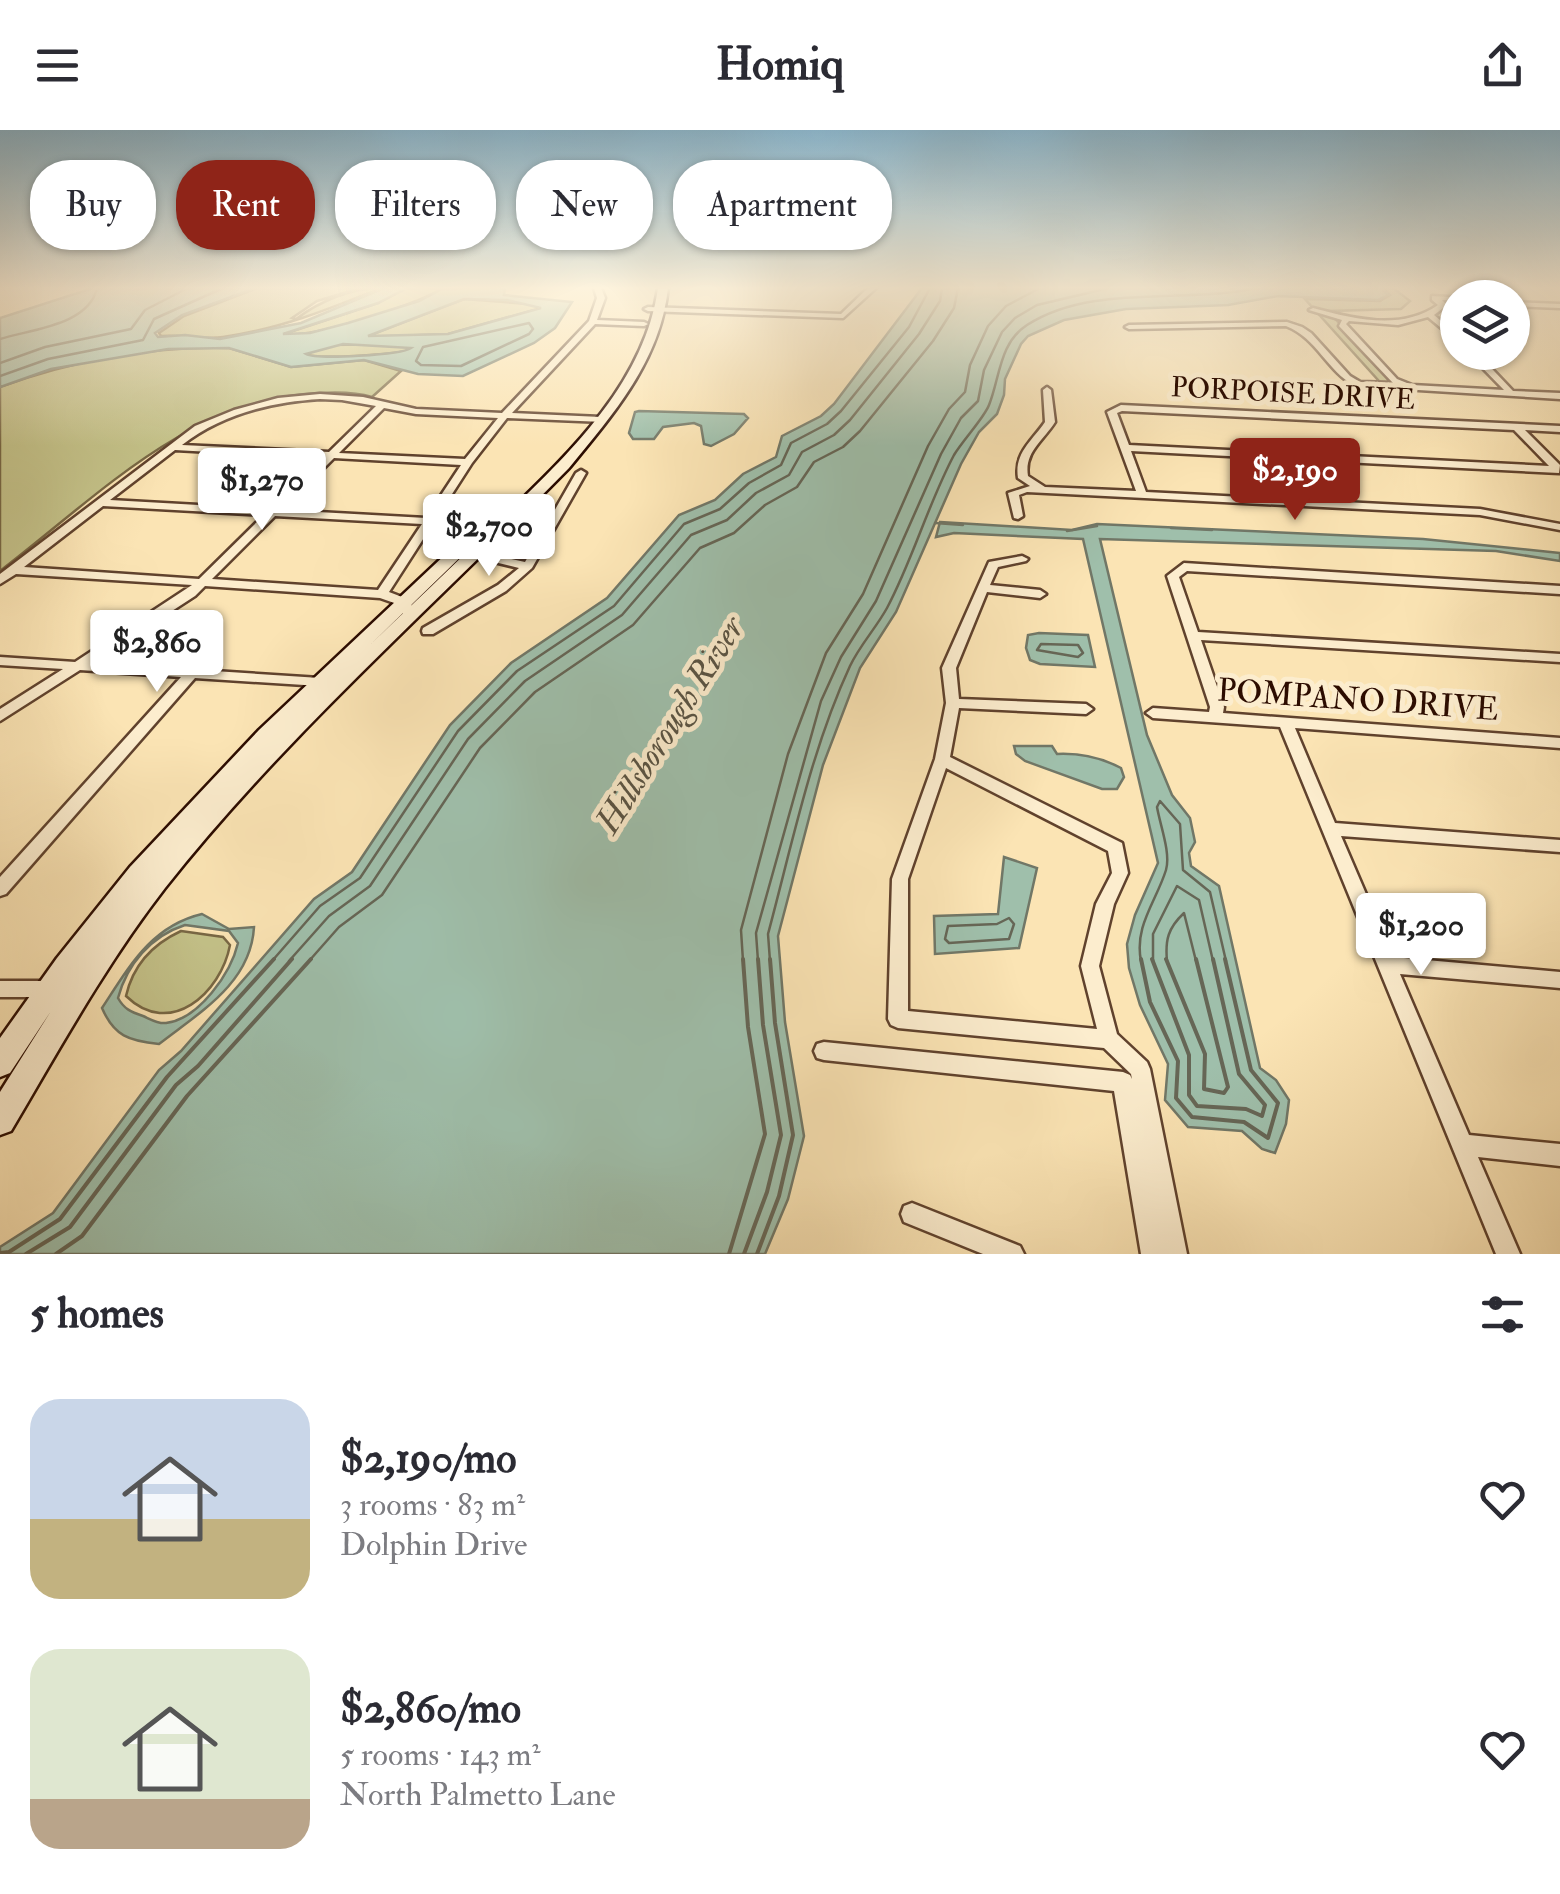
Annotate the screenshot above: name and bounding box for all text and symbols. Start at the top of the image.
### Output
text: Homiq [716,37,844,93]
icon: menu [30,38,85,93]
icon: share [1475,38,1530,93]
chip: Buy [30,160,156,250]
chip: Rent [176,160,315,250]
chip: Filters [335,160,496,250]
chip: New [516,160,653,250]
chip: Apartment [673,160,892,250]
map controls [1440,280,1530,370]
button: layers [1440,280,1530,370]
street label: PORPOISE DRIVE [1170,370,1416,418]
pin: $2,190 [1214,438,1376,523]
pin: $1,270 [181,448,343,533]
text: $2,190 [1252,450,1338,490]
text: $1,270 [220,460,304,500]
pin: $2,700 [408,494,570,579]
text: $2,700 [445,506,533,546]
water label: Hillsborough River [585,607,755,843]
pin: $2,860 [76,610,238,695]
text: $2,860 [112,622,202,662]
street label: POMPANO DRIVE [1216,670,1500,730]
pin: $1,200 [1340,893,1502,978]
text: $1,200 [1378,905,1464,945]
icon: filters [1475,1287,1530,1342]
text: 5 homes [30,1288,164,1340]
text: $2,190/mo [340,1433,516,1485]
icon: home [110,1439,230,1559]
icon: heart [1475,1472,1530,1527]
text: 3 rooms · 83 m² [340,1485,525,1525]
text: Dolphin Drive [340,1525,527,1565]
text: $2,860/mo [340,1683,521,1735]
icon: home [110,1689,230,1809]
icon: heart [1475,1722,1530,1777]
text: 5 rooms · 143 m² [340,1735,541,1775]
text: North Palmetto Lane [340,1775,616,1815]

